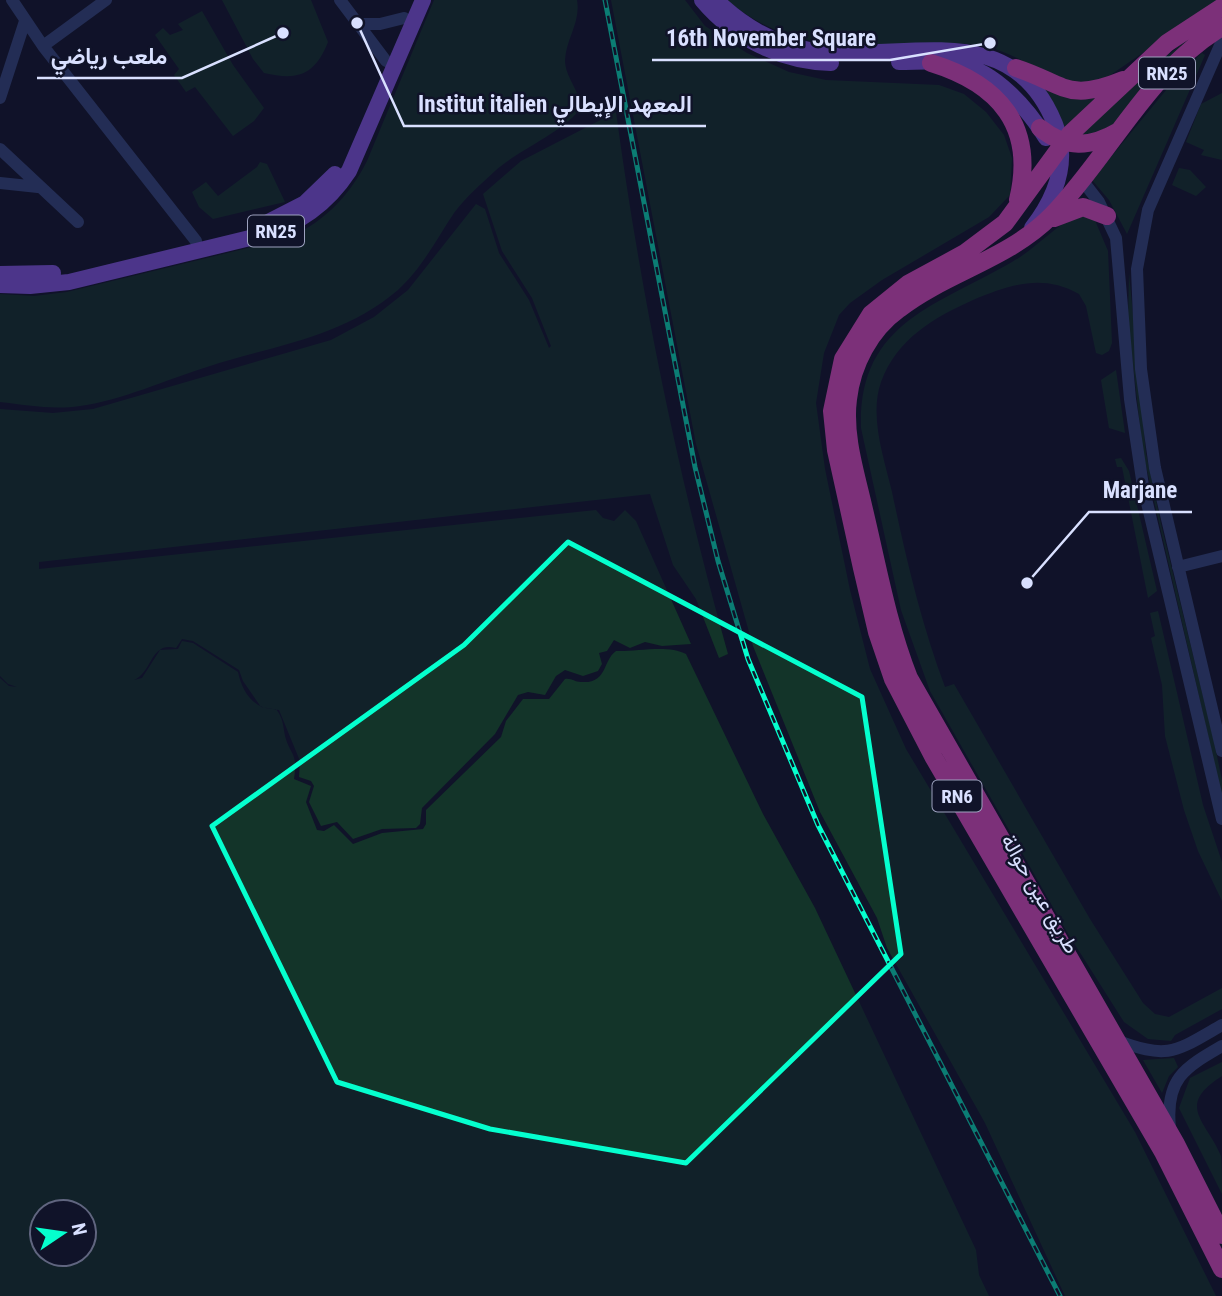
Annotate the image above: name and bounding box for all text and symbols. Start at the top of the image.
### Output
callout: 16th November Square [652,16,890,60]
text: 16th November Square [666,25,876,52]
callout: ملعب رياضي [37,34,182,78]
text: ملعب رياضي [51,43,167,76]
road number: RN25 [1139,58,1195,88]
callout: Institut italien المعهد الإيطالي [404,82,706,126]
text: Institut italien المعهد الإيطالي [418,91,692,124]
road number: RN25 [248,216,304,246]
callout: Marjane [1089,468,1192,512]
text: Marjane [1103,477,1177,504]
road number: RN6 [932,780,982,811]
street label: طريق عين حوالة [995,830,1084,958]
north arrow [28,1198,98,1268]
text: N [67,1221,92,1238]

